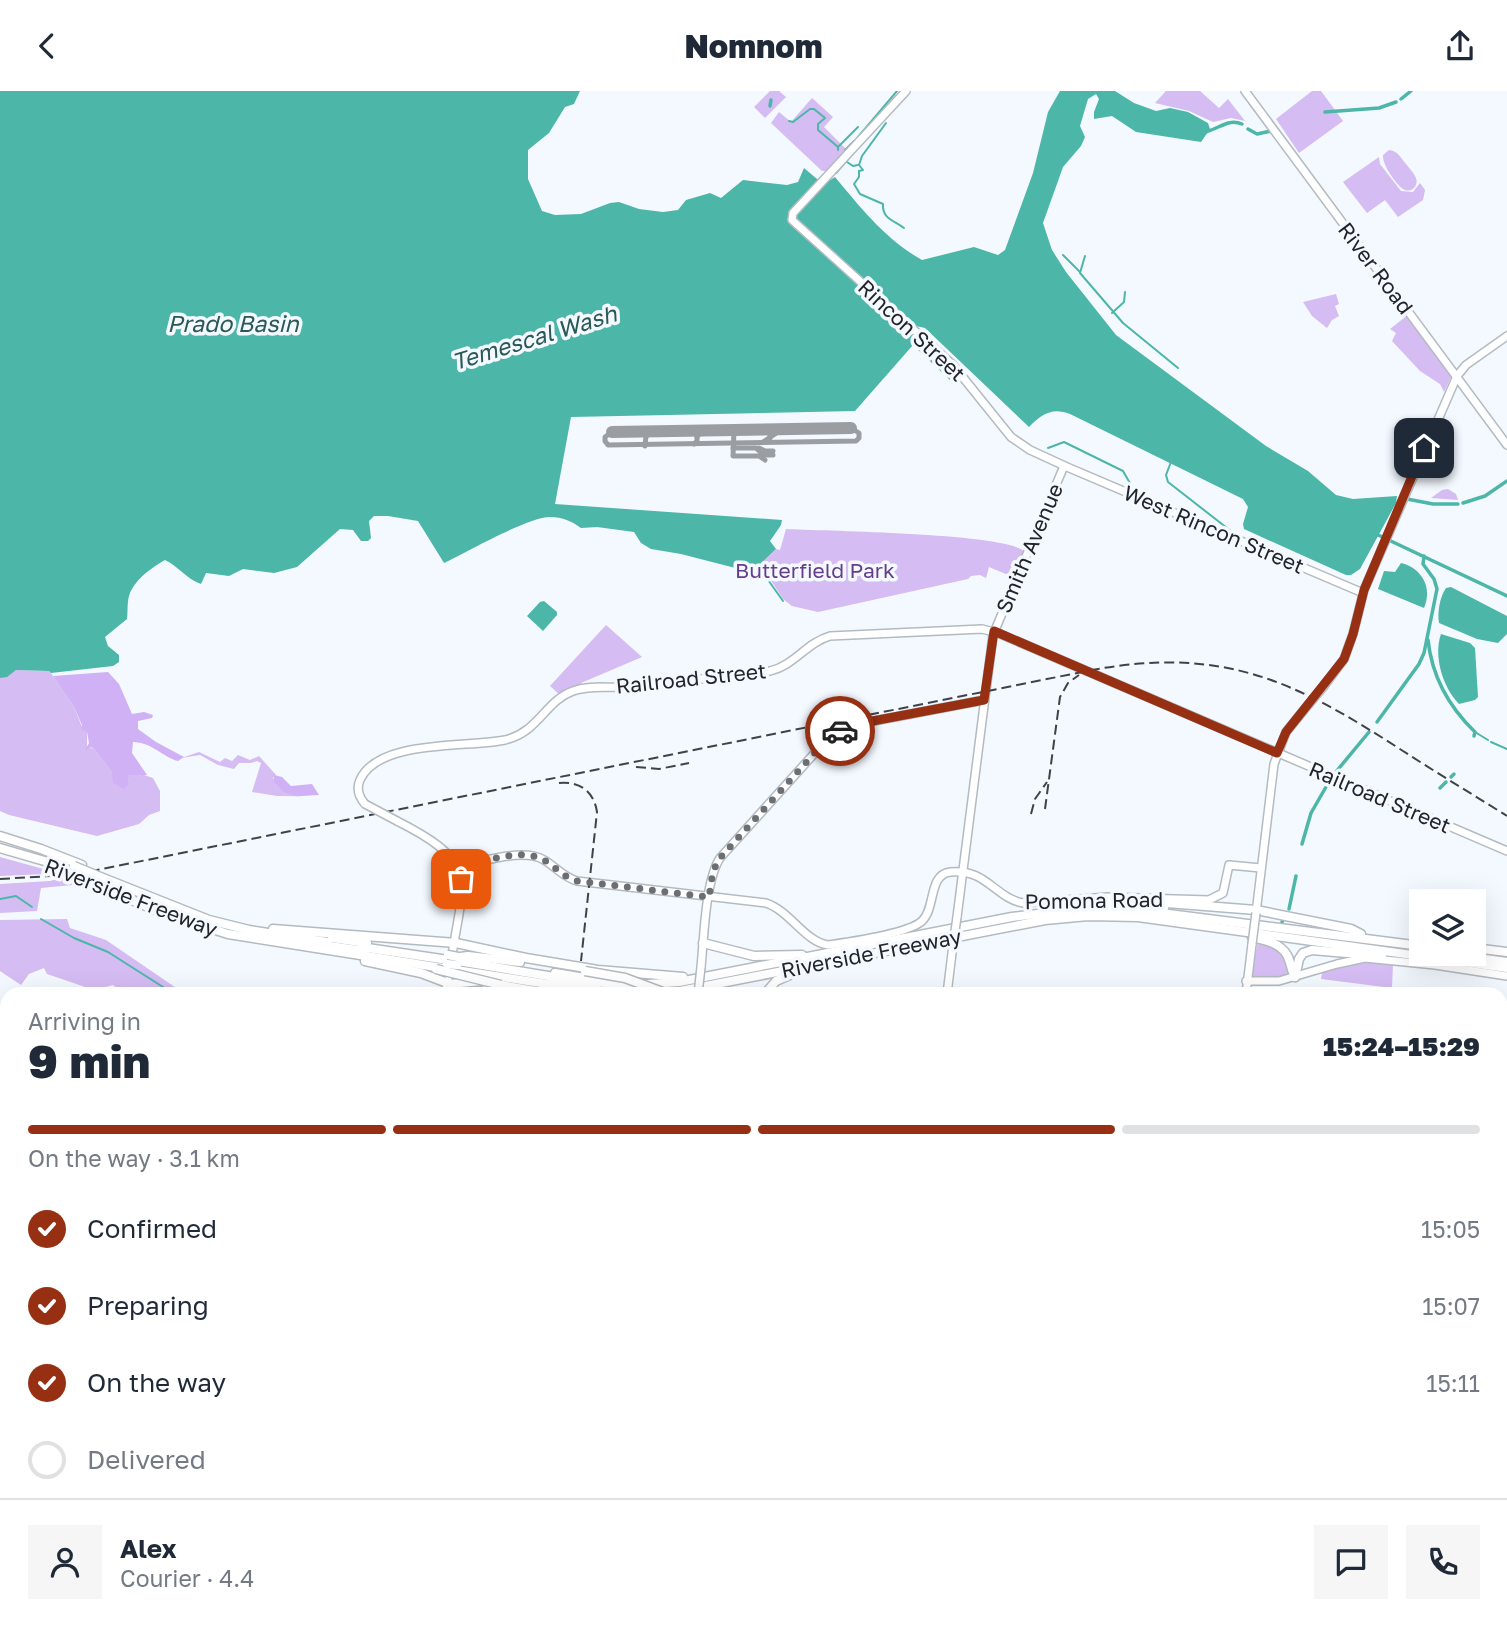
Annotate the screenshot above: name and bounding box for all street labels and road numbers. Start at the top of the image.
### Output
street label: River Road [1333,217,1419,319]
street label: Rincon Street [853,274,971,386]
street label: Smith Avenue [990,479,1068,617]
street label: West Rincon Street [1120,479,1308,579]
street label: Railroad Street [615,657,767,699]
street label: Railroad Street [1305,756,1455,838]
street label: Riverside Freeway [41,852,221,942]
street label: Pomona Road [1024,886,1164,914]
street label: Riverside Freeway [779,923,964,983]

